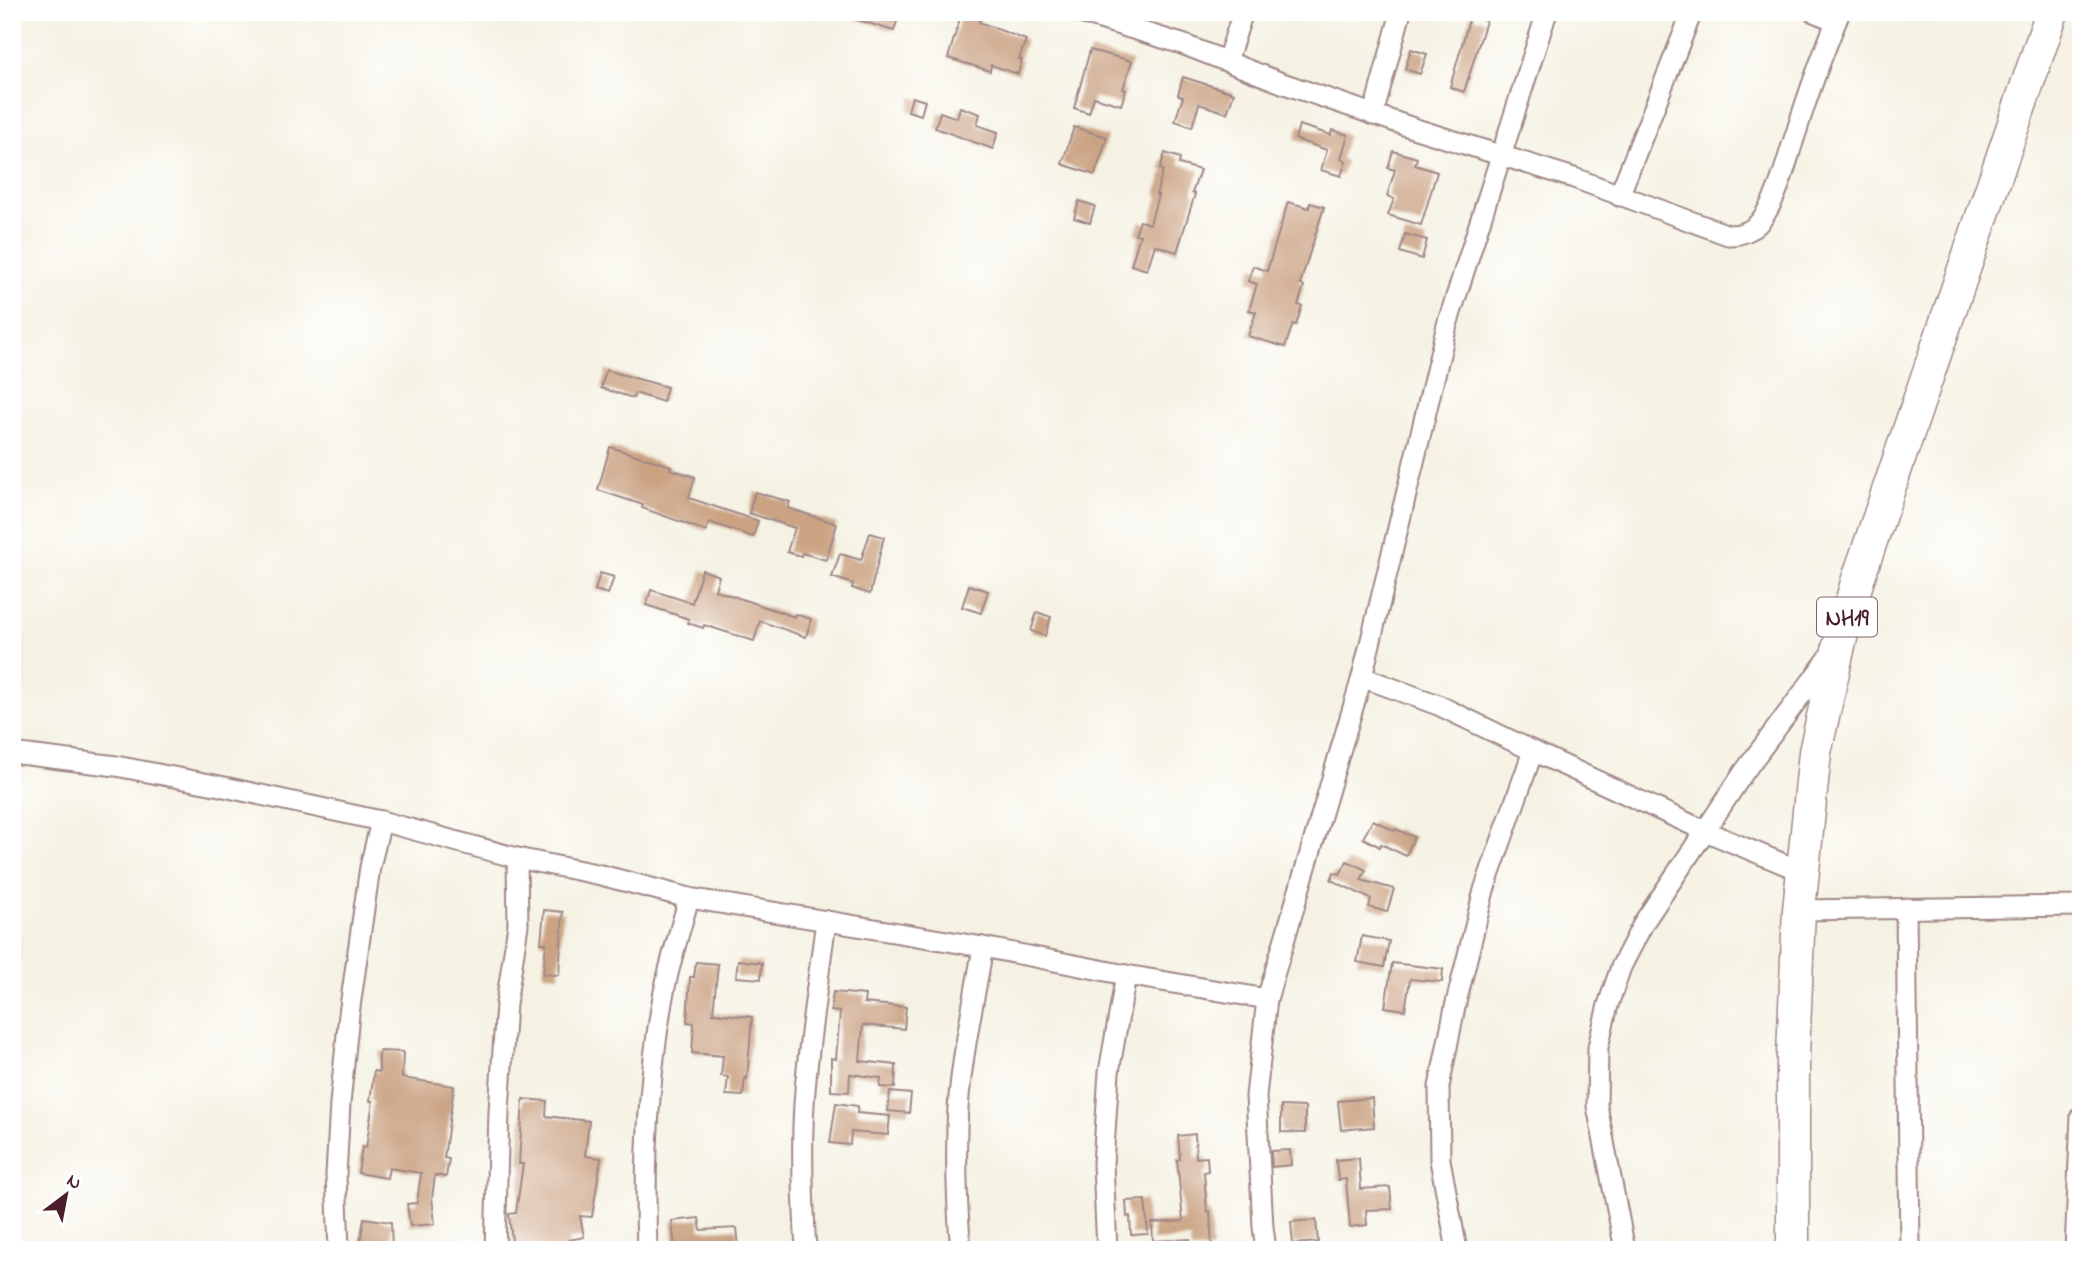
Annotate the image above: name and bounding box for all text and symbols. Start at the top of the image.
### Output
road number: NH19 [1817,597,1877,636]
north arrow [32,1160,102,1230]
text: N [61,1168,86,1198]

